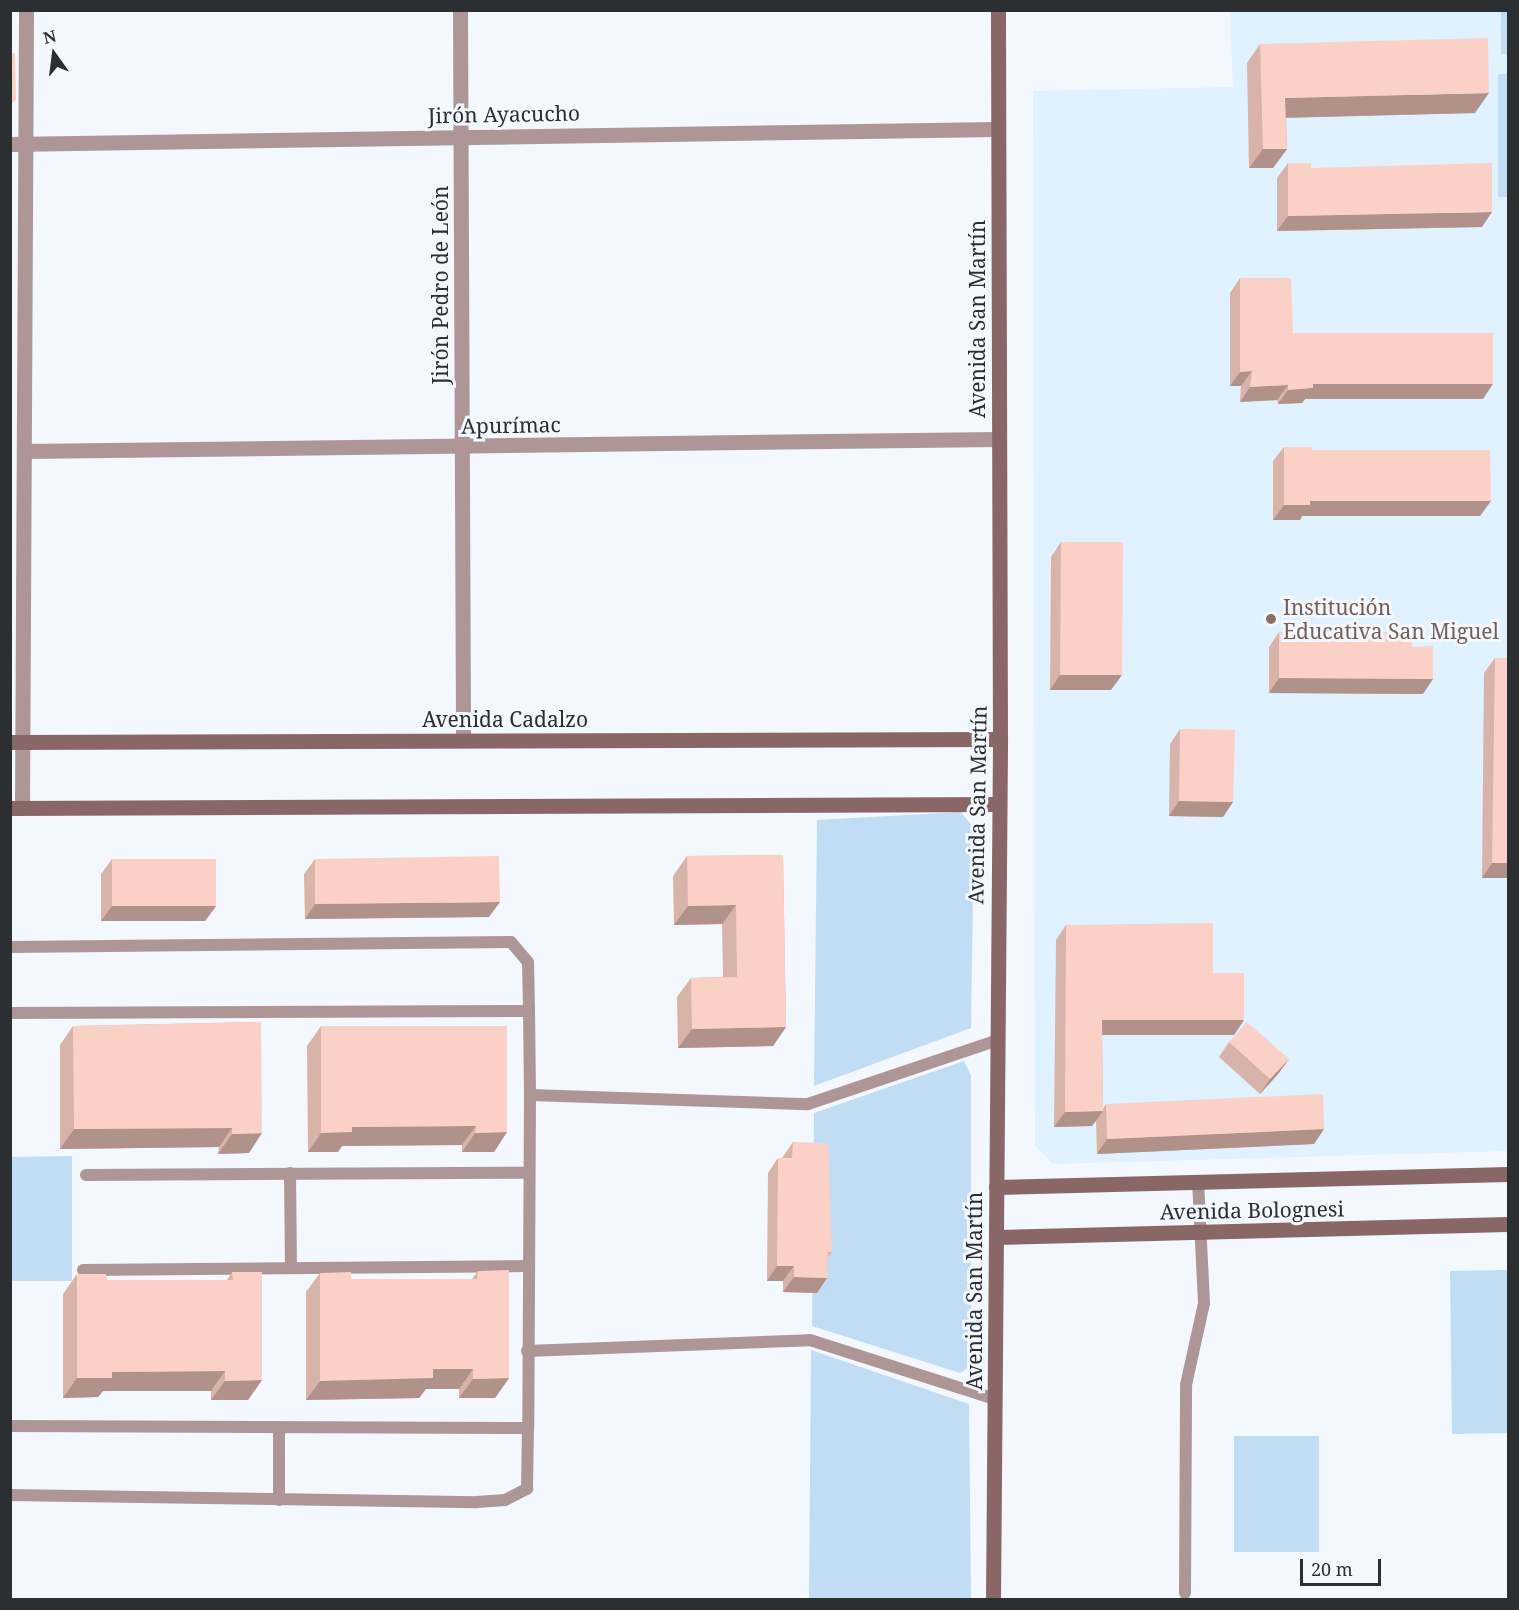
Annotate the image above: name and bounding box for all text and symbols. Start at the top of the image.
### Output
north arrow [24,24,84,84]
text: N [41,24,58,49]
street label: Jirón Ayacucho [428,100,580,128]
street label: Jirón Pedro de León [427,185,453,385]
street label: Avenida San Martín [964,220,990,418]
street label: Apurímac [461,412,561,438]
place label: Institución Educativa San Miguel [1283,594,1499,644]
marker: Institución Educativa San Miguel [1264,612,1278,626]
street label: Avenida San Martín [963,705,991,905]
street label: Avenida Cadalzo [422,706,588,732]
street label: Avenida San Martín [961,1192,987,1390]
street label: Avenida Bolognesi [1160,1196,1344,1224]
scale bar [1303,1547,1384,1585]
text: 20 m [1311,1557,1353,1581]

